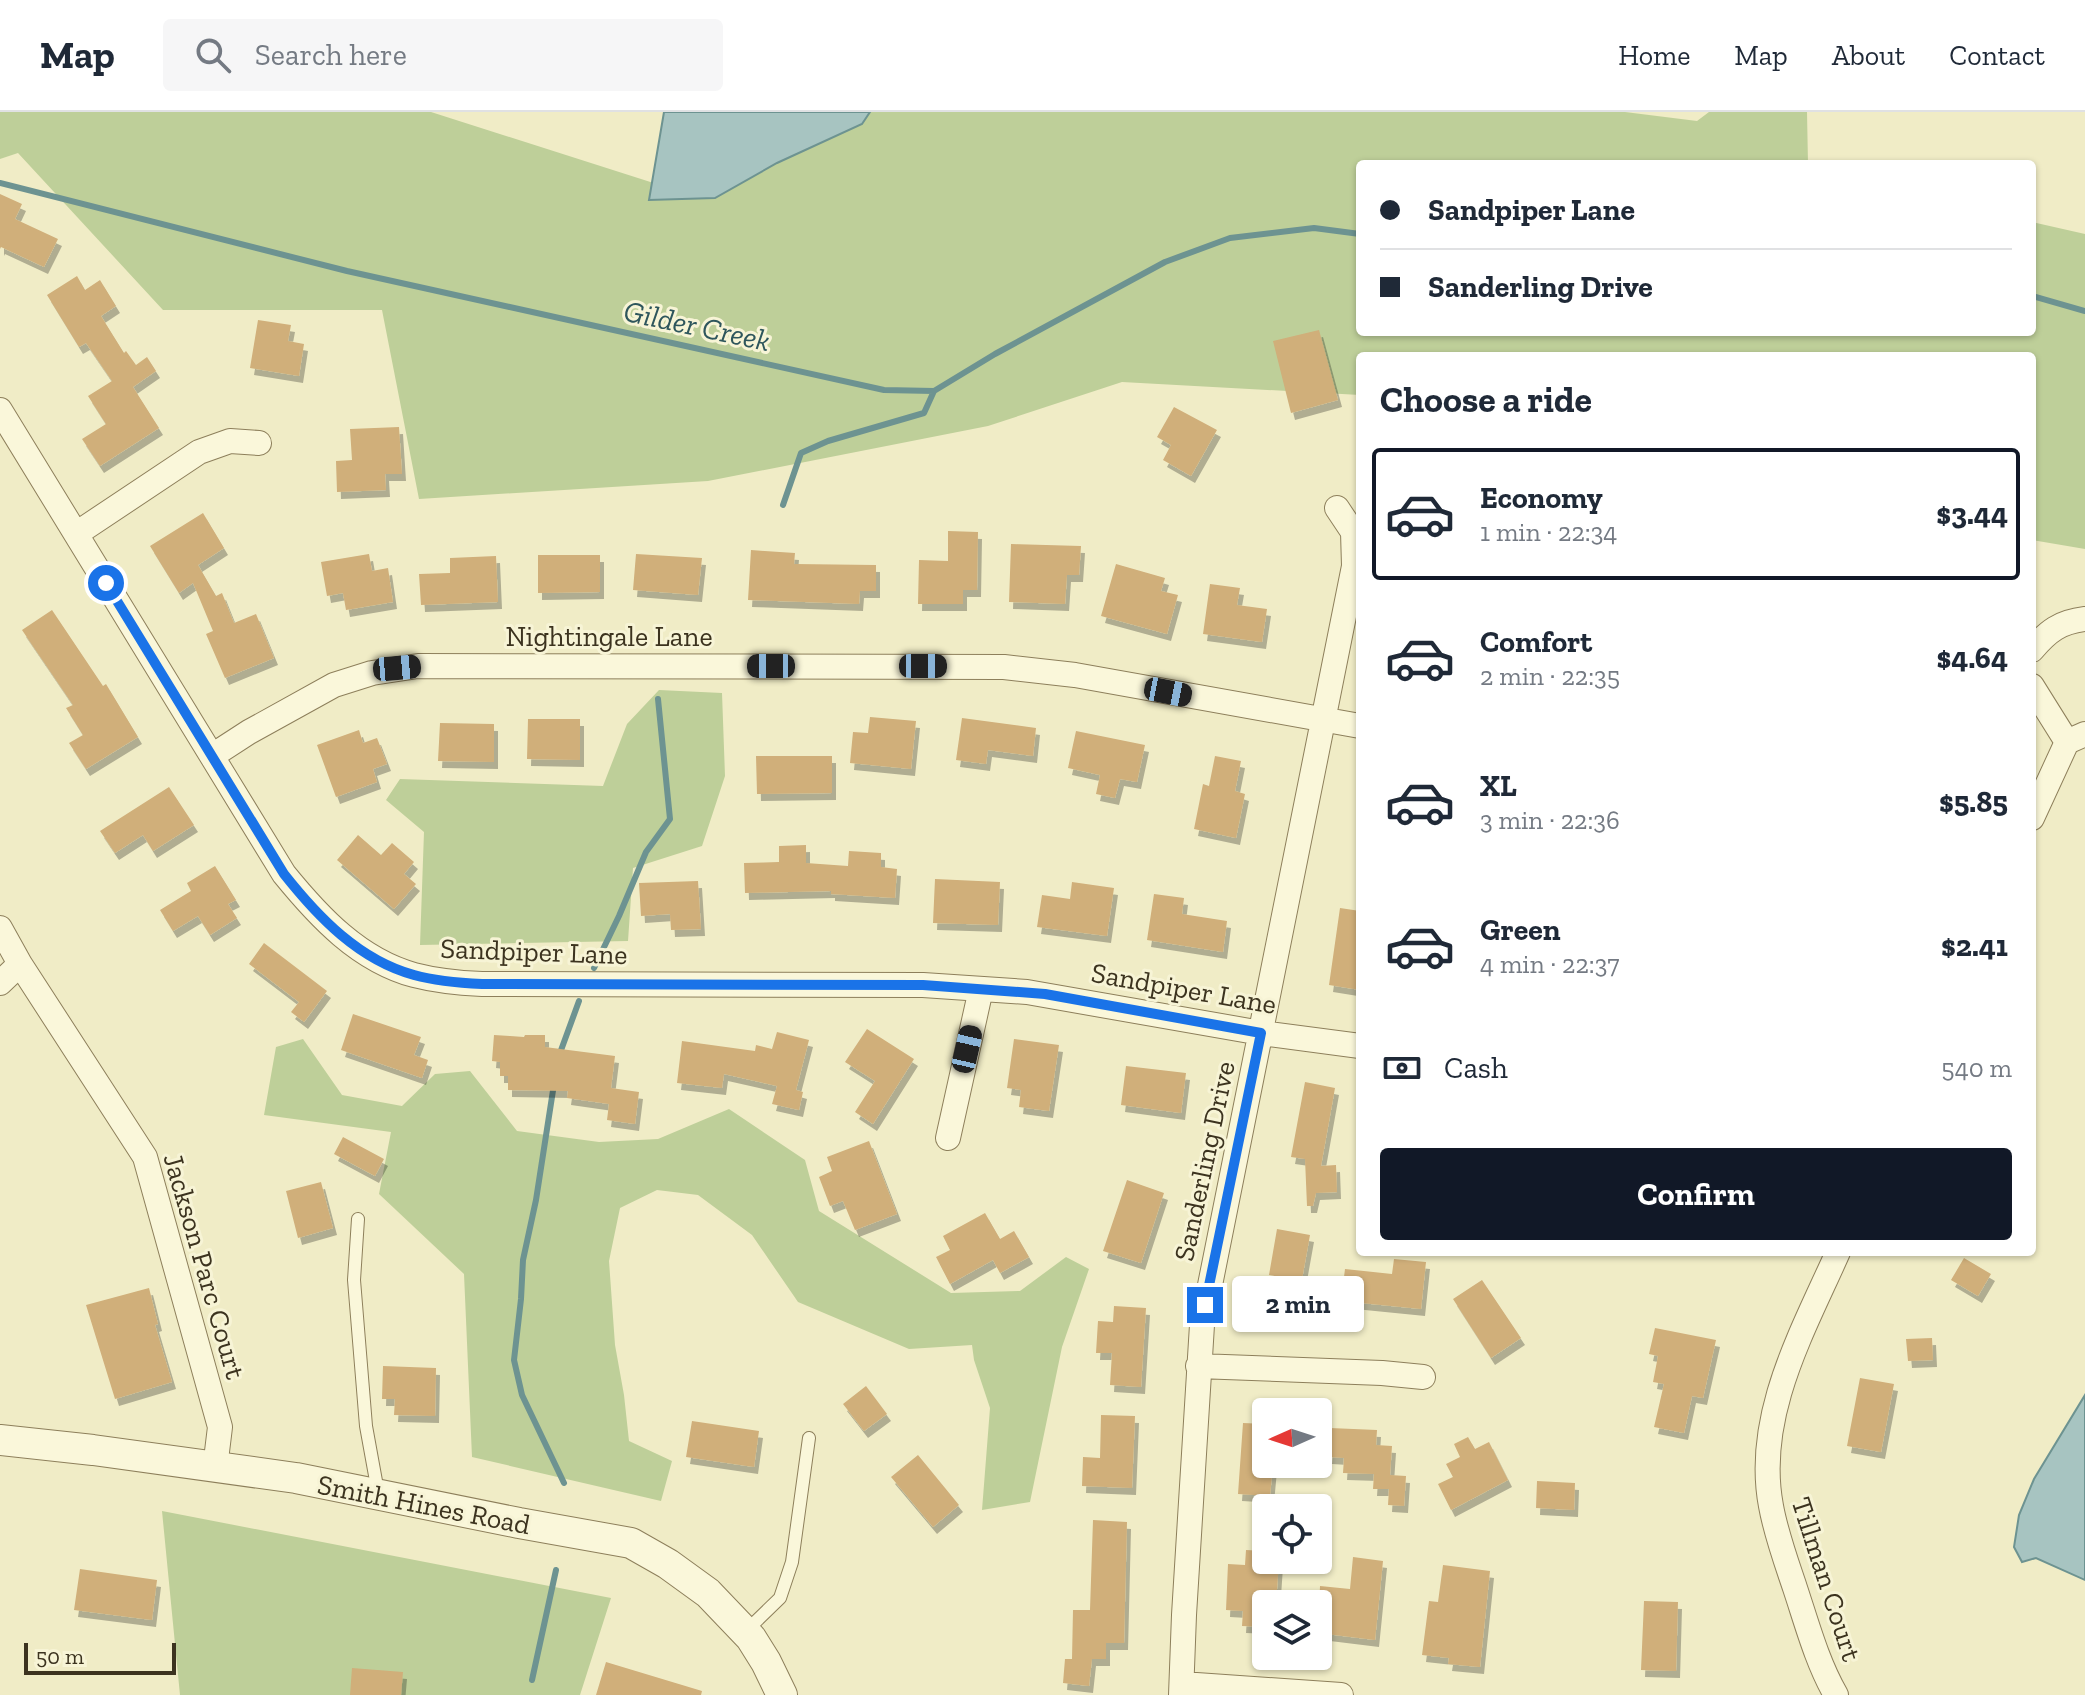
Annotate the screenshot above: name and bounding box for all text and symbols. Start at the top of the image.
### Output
search box [163,19,723,91]
text: Map [40,32,115,78]
icon: search [191,33,235,77]
text: Search here [255,37,407,73]
text: Home [1618,39,1690,72]
text: Map [1734,39,1788,72]
text: About [1832,39,1905,72]
text: Contact [1949,39,2045,72]
text: Sandpiper Lane [1428,192,1635,228]
text: Sanderling Drive [1428,269,1653,305]
water label: Gilder Creek [621,293,773,359]
text: Choose a ride [1380,378,1592,421]
icon: car [1384,478,1456,550]
text: Economy [1480,480,1603,516]
text: $3.44 [1936,496,2008,532]
text: 1 min · 22:34 [1480,516,1617,548]
route start [88,565,124,601]
street label: Nightingale Lane [505,620,713,653]
icon: car [1384,622,1456,694]
text: Comfort [1480,624,1592,660]
text: $4.64 [1937,640,2008,676]
car [372,654,422,682]
car [747,654,795,678]
car [899,654,947,678]
text: 2 min · 22:35 [1480,660,1620,692]
car [1142,676,1194,708]
icon: car [1384,766,1456,838]
text: XL [1480,768,1517,804]
text: $5.85 [1939,784,2008,820]
text: 3 min · 22:36 [1480,804,1620,836]
icon: car [1384,910,1456,982]
text: Green [1480,912,1560,948]
text: $2.41 [1941,928,2008,964]
street label: Sandpiper Lane [440,932,628,971]
text: 4 min · 22:37 [1480,948,1620,980]
street label: Sandpiper Lane [1089,956,1279,1021]
car [950,1023,984,1075]
icon: cash [1380,1046,1424,1090]
text: Cash [1444,1050,1508,1086]
text: 540 m [1941,1052,2012,1084]
street label: Sanderling Drive [1167,1058,1242,1264]
button: Confirm [1380,1148,2012,1240]
street label: Jackson Parc Court [157,1150,253,1383]
callout: 2 min [1233,1277,1365,1333]
route end [1187,1287,1223,1323]
text: 2 min [1266,1288,1330,1320]
north arrow [1252,1398,1332,1478]
map controls [1252,1398,1332,1670]
street label: Smith Hines Road [315,1468,533,1541]
street label: Tillman Court [1784,1493,1869,1666]
button: locate [1252,1494,1332,1574]
button: layers [1252,1590,1332,1670]
scale bar [24,1639,176,1675]
text: 50 m [36,1643,84,1670]

